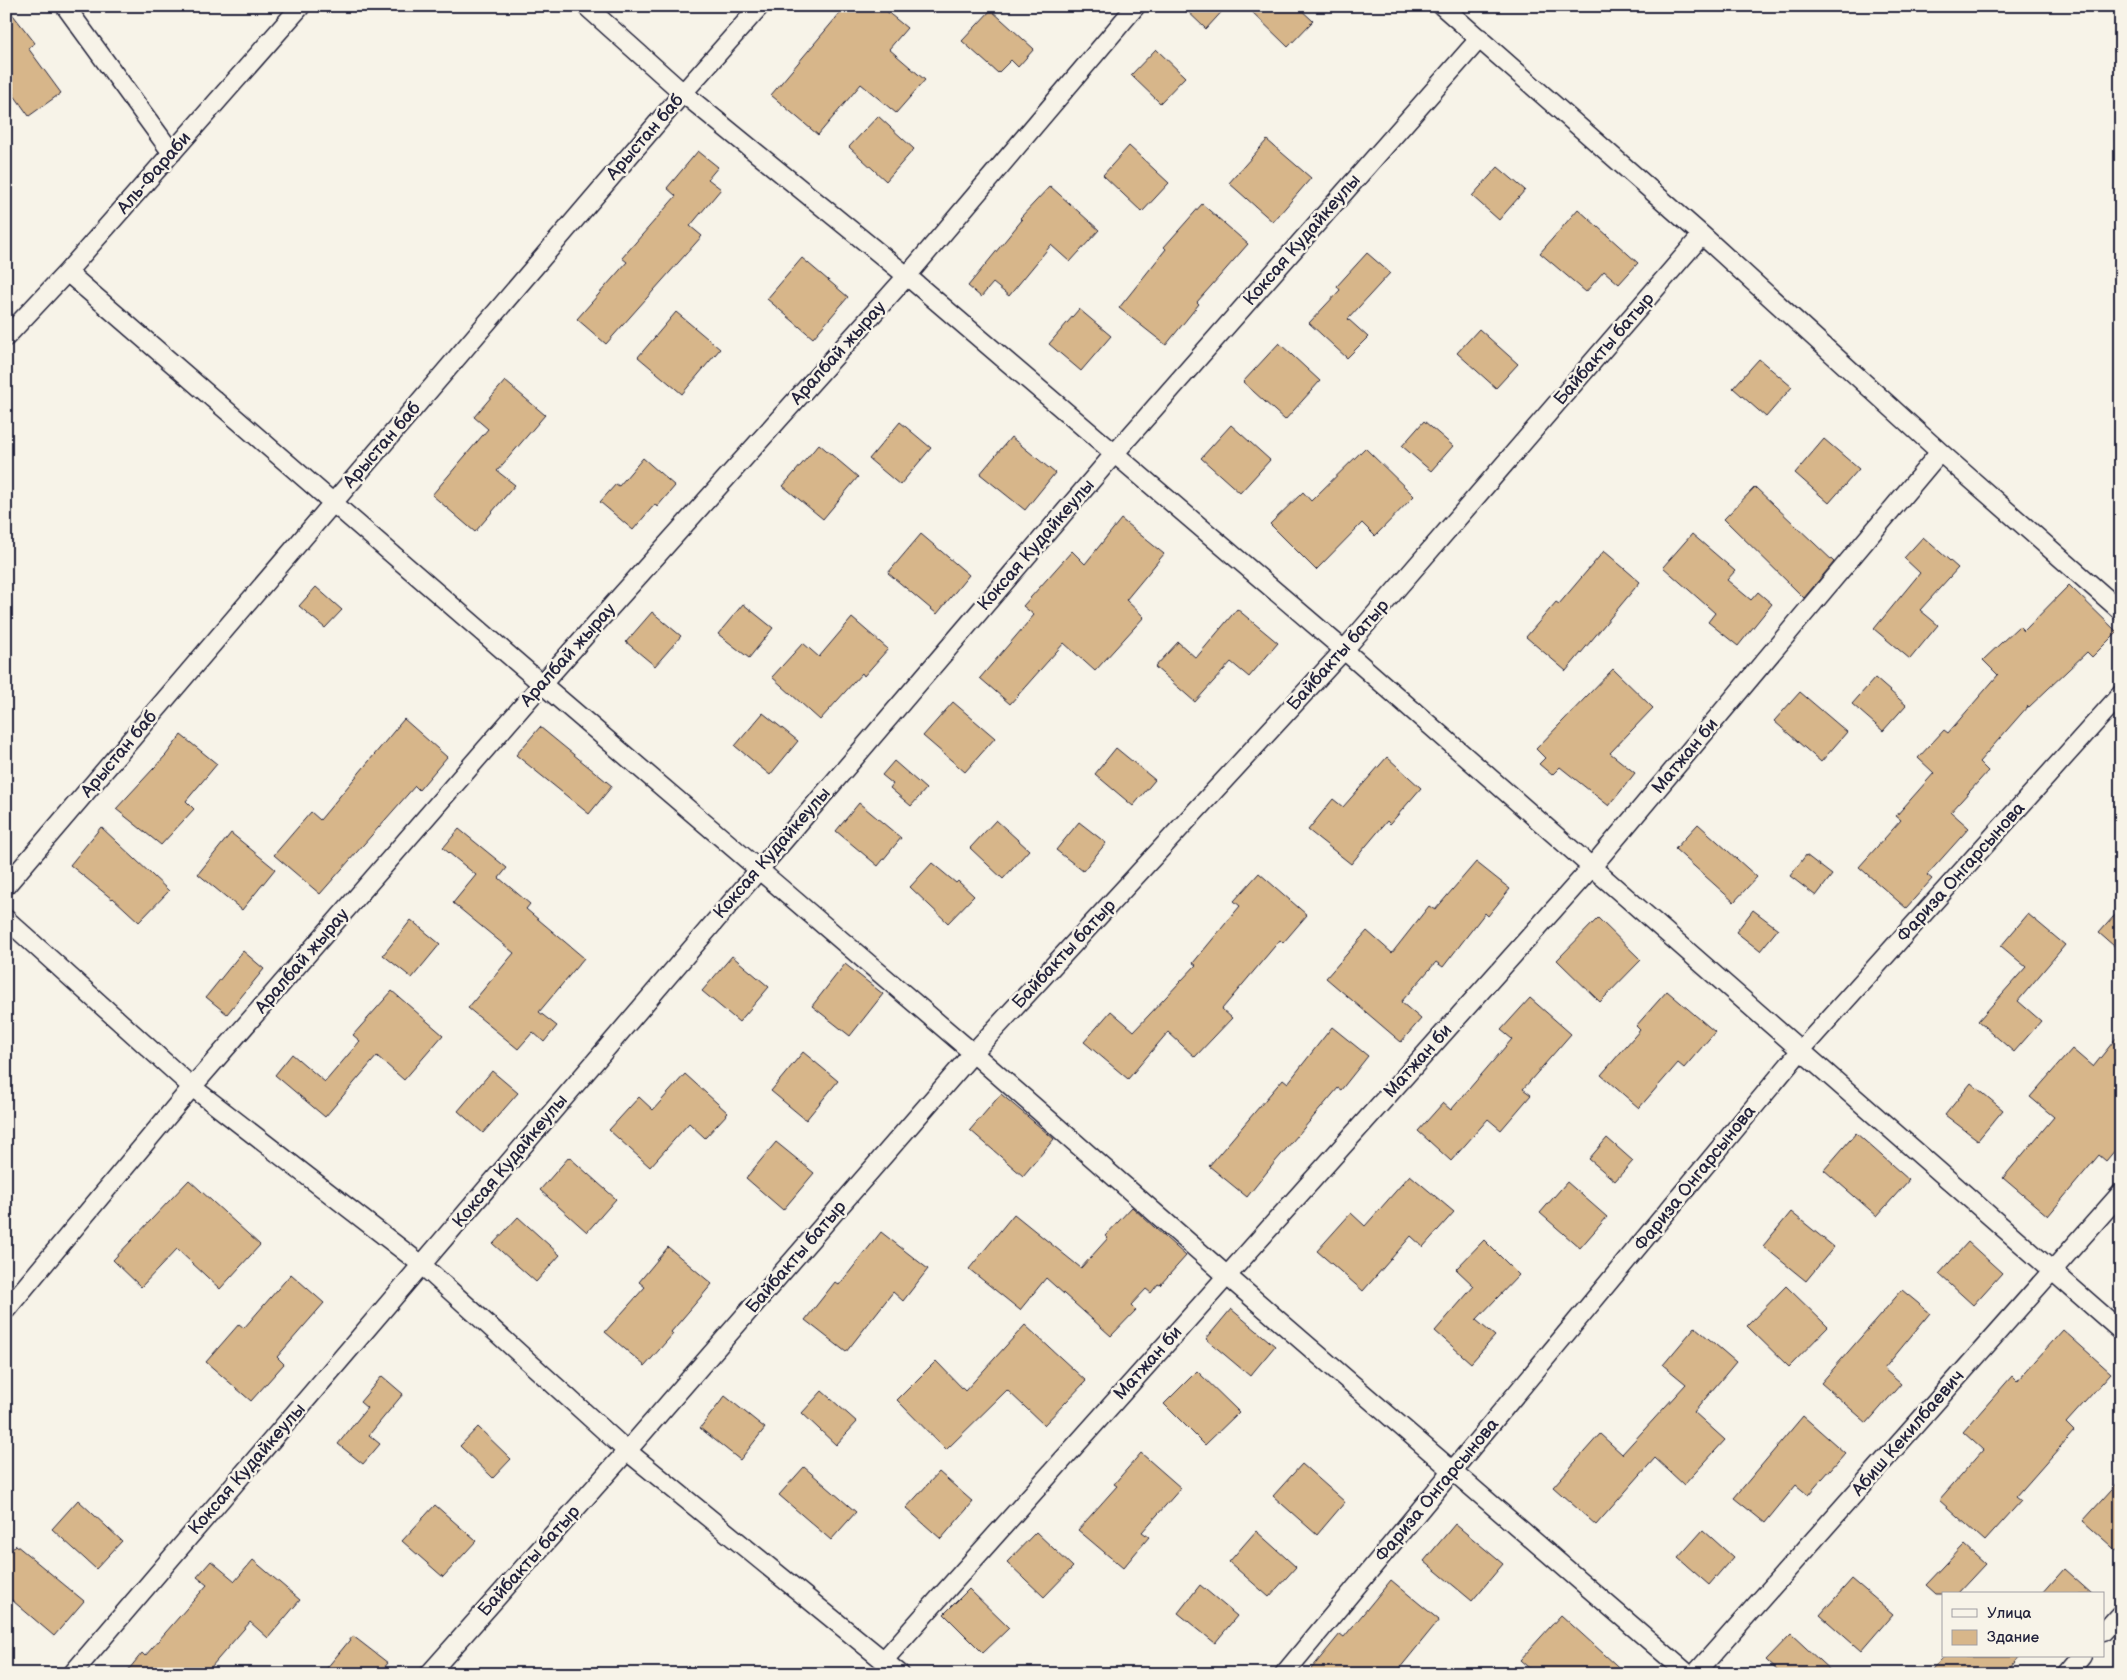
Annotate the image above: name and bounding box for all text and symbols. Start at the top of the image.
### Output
street label: Арыстан баб [601,90,688,185]
street label: Аль-Фараби [112,128,195,219]
street label: Коксая Кудайкеулы [1239,170,1365,310]
street label: Байбакты батыр [1550,289,1658,409]
street label: Аралбай жырау [785,296,890,410]
street label: Арыстан баб [338,398,425,493]
street label: Коксая Кудайкеулы [973,475,1099,615]
street label: Байбакты батыр [1283,595,1393,715]
street label: Аралбай жырау [515,598,620,712]
street label: Арыстан баб [76,706,161,802]
street label: Матжан би [1647,714,1723,798]
street label: Коксая Кудайкеулы [709,783,835,923]
street label: Фариза Онгарсынова [1893,798,2030,946]
street label: Байбакты батыр [1008,895,1120,1013]
street label: Аралбай жырау [250,904,354,1019]
street label: Матжан би [1379,1020,1457,1102]
street label: Коксая Кудайкеулы [448,1090,572,1232]
street label: Фариза Онгарсынова [1630,1101,1760,1255]
street label: Байбакты батыр [742,1197,850,1317]
street label: Матжан би [1109,1322,1187,1404]
street label: Абиш Кекилбаевич [1847,1366,1969,1501]
street label: Коксая Кудайкеулы [184,1399,310,1539]
street label: Фариза Онгарсынова [1371,1414,1503,1566]
street label: Байбакты батыр [474,1501,584,1621]
legend [1942,1592,2104,1658]
text: Улица [1987,1604,2032,1623]
text: Здание [1987,1628,2039,1647]

